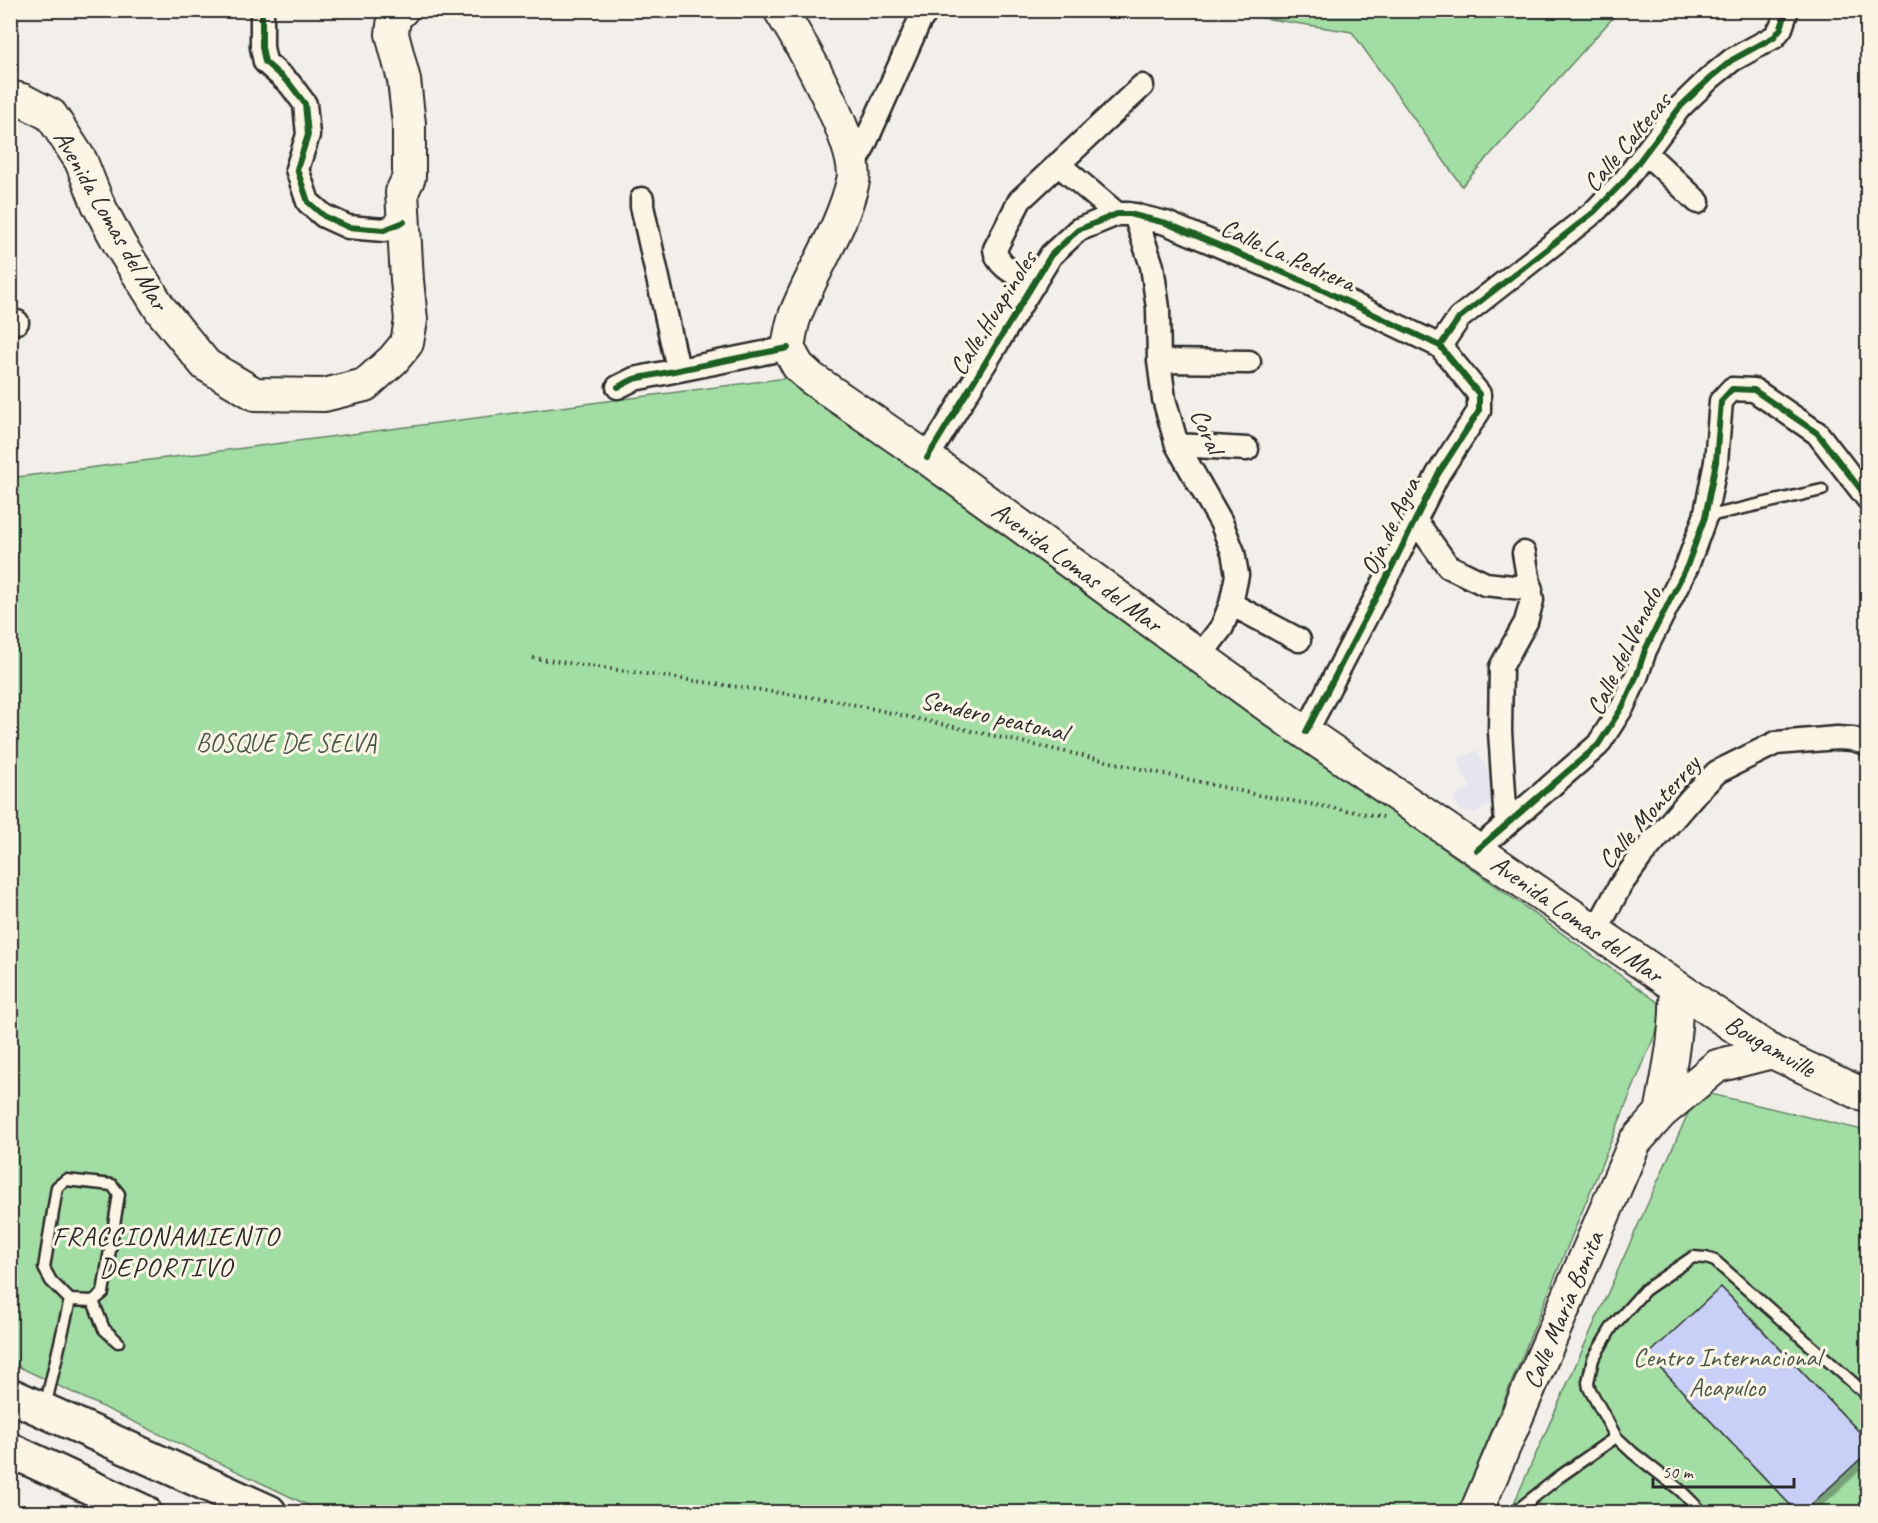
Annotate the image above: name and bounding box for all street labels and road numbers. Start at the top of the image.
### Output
street label: Calle Caltecas [1576,84,1680,199]
street label: Avenida Lomas del Mar [46,124,177,318]
street label: Calle La Pedrera [1216,211,1362,300]
street label: Calle Huapinoles [942,243,1045,381]
street label: Coral [1183,403,1233,463]
street label: Oja de Agua [1352,470,1428,580]
street label: Avenida Lomas del Mar [985,494,1170,641]
street label: Calle del Venado [1579,580,1670,720]
street label: Sendero peatonal [917,683,1075,750]
street label: Calle Monterrey [1591,747,1709,876]
street label: Avenida Lomas del Mar [1484,847,1671,992]
street label: Bougamville [1719,1007,1822,1086]
street label: Calle María Bonita [1515,1225,1612,1394]

